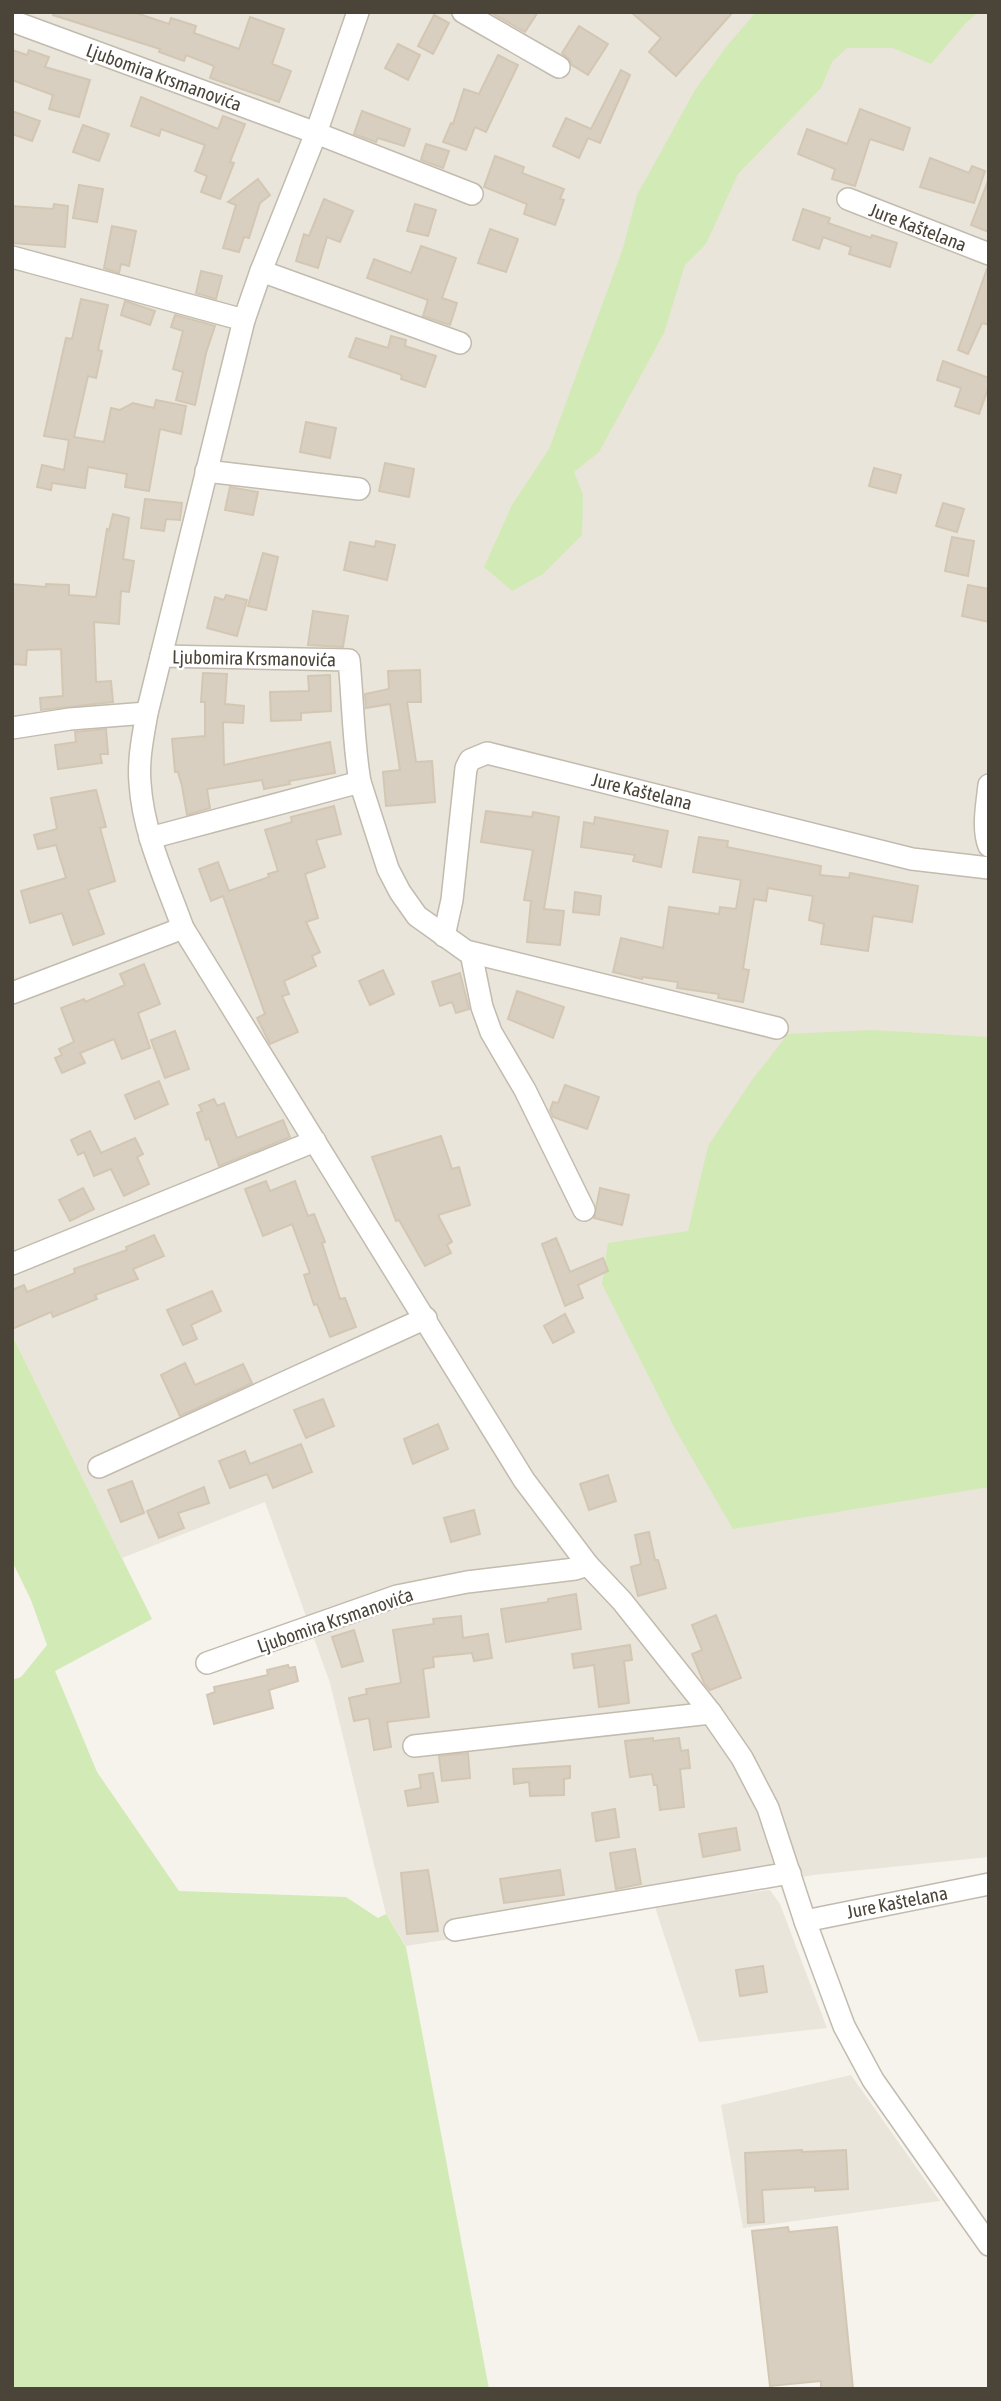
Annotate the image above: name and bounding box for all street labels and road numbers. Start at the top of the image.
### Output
street label: Ljubomira Krsmanovića [83,39,245,115]
street label: Jure Kaštelana [866,198,970,256]
street label: Ljubomira Krsmanovića [172,646,336,670]
street label: Jure Kaštelana [590,768,694,814]
street label: Ljubomira Krsmanovića [254,1583,416,1657]
street label: Jure Kaštelana [845,1881,949,1923]

